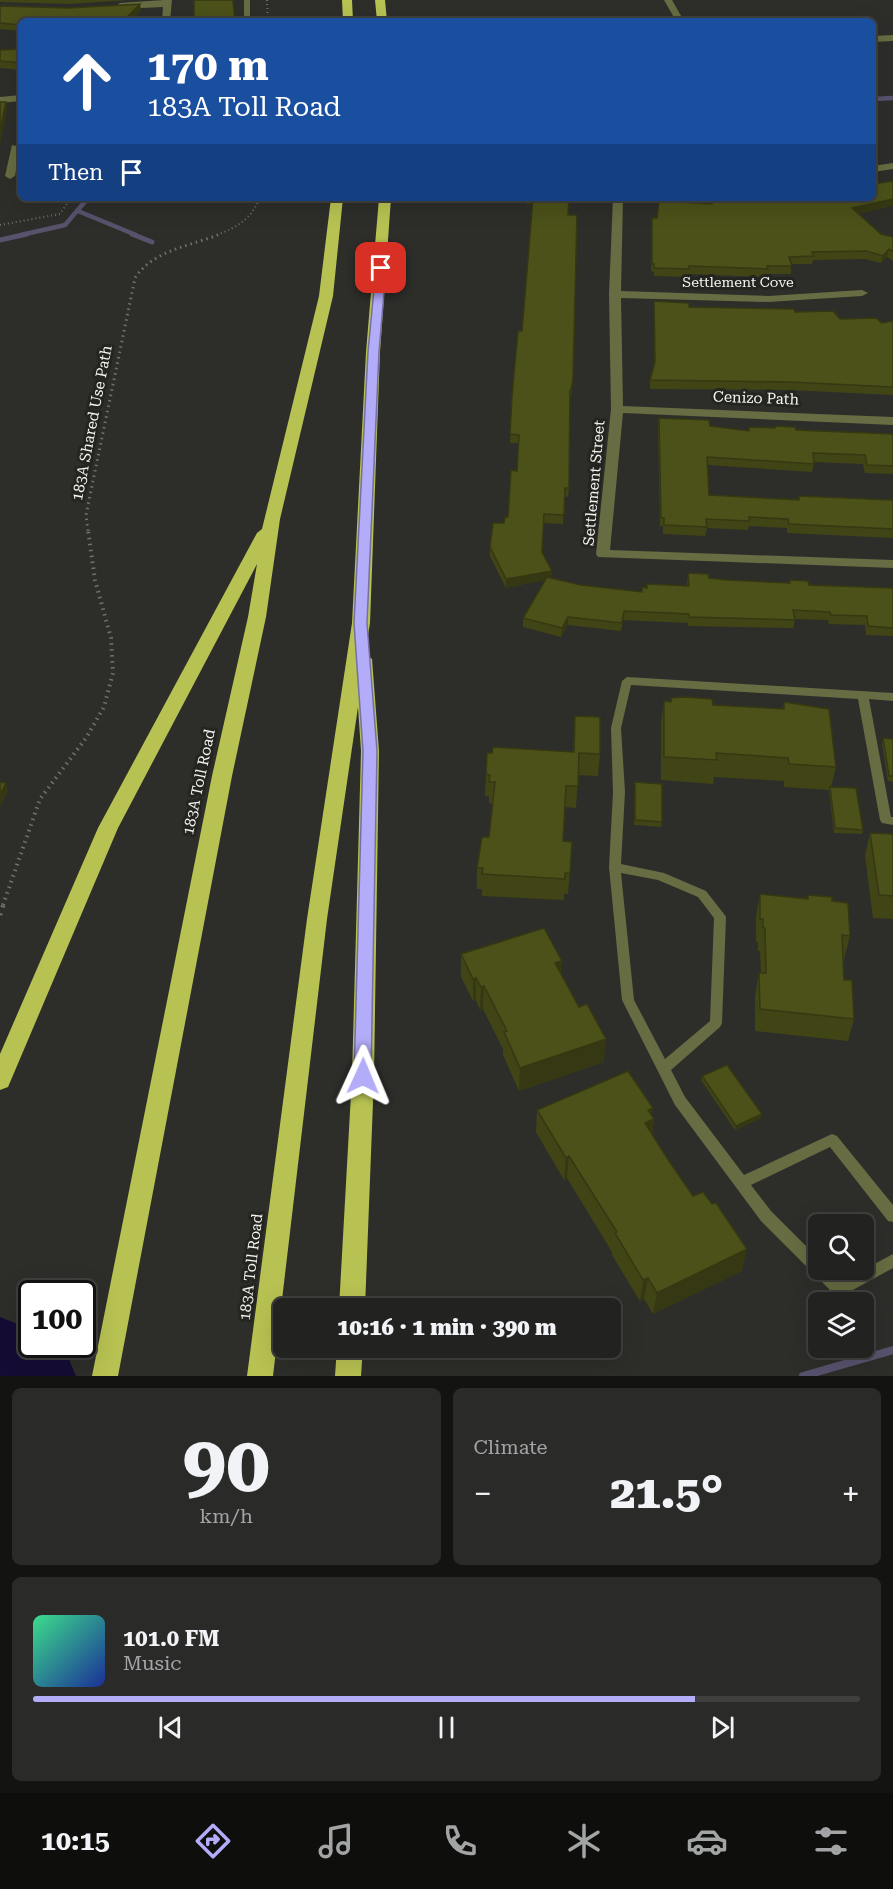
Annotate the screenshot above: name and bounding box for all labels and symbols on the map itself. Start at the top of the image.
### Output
pin [355,242,406,293]
street label: Settlement Cove [682,274,794,290]
street label: 183A Shared Use Path [68,344,116,502]
street label: Cenizo Path [713,388,800,409]
street label: Settlement Street [580,419,608,547]
street label: 183A Toll Road [179,727,219,837]
position arrow [331,1044,395,1108]
street label: 183A Toll Road [236,1212,267,1322]
speed limit sign: 100 [18,1280,96,1358]

